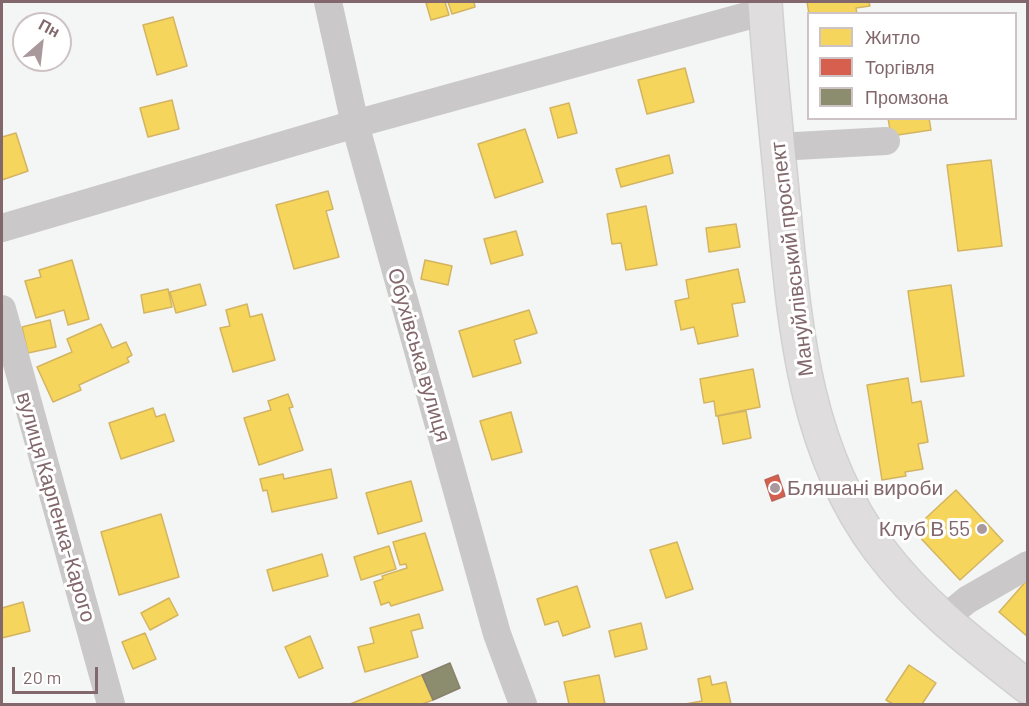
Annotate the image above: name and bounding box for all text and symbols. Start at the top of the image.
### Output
north arrow [12,12,72,72]
legend [807,12,1017,120]
text: Пн [36,14,64,41]
text: Житло [865,26,920,48]
text: Торгівля [865,56,935,78]
text: Промзона [865,86,948,108]
street label: Мануйлівський проспект [765,140,819,378]
street label: Обухівська вулиця [382,265,456,445]
street label: вулиця Карпенка-Карого [11,389,101,625]
place label: Бляшані вироби [787,475,943,501]
marker: Бляшані вироби [768,481,782,495]
place label: Клуб В 55 [879,516,970,542]
marker: Клуб В 55 [975,522,989,536]
scale bar [15,655,100,693]
text: 20 m [23,666,61,688]

